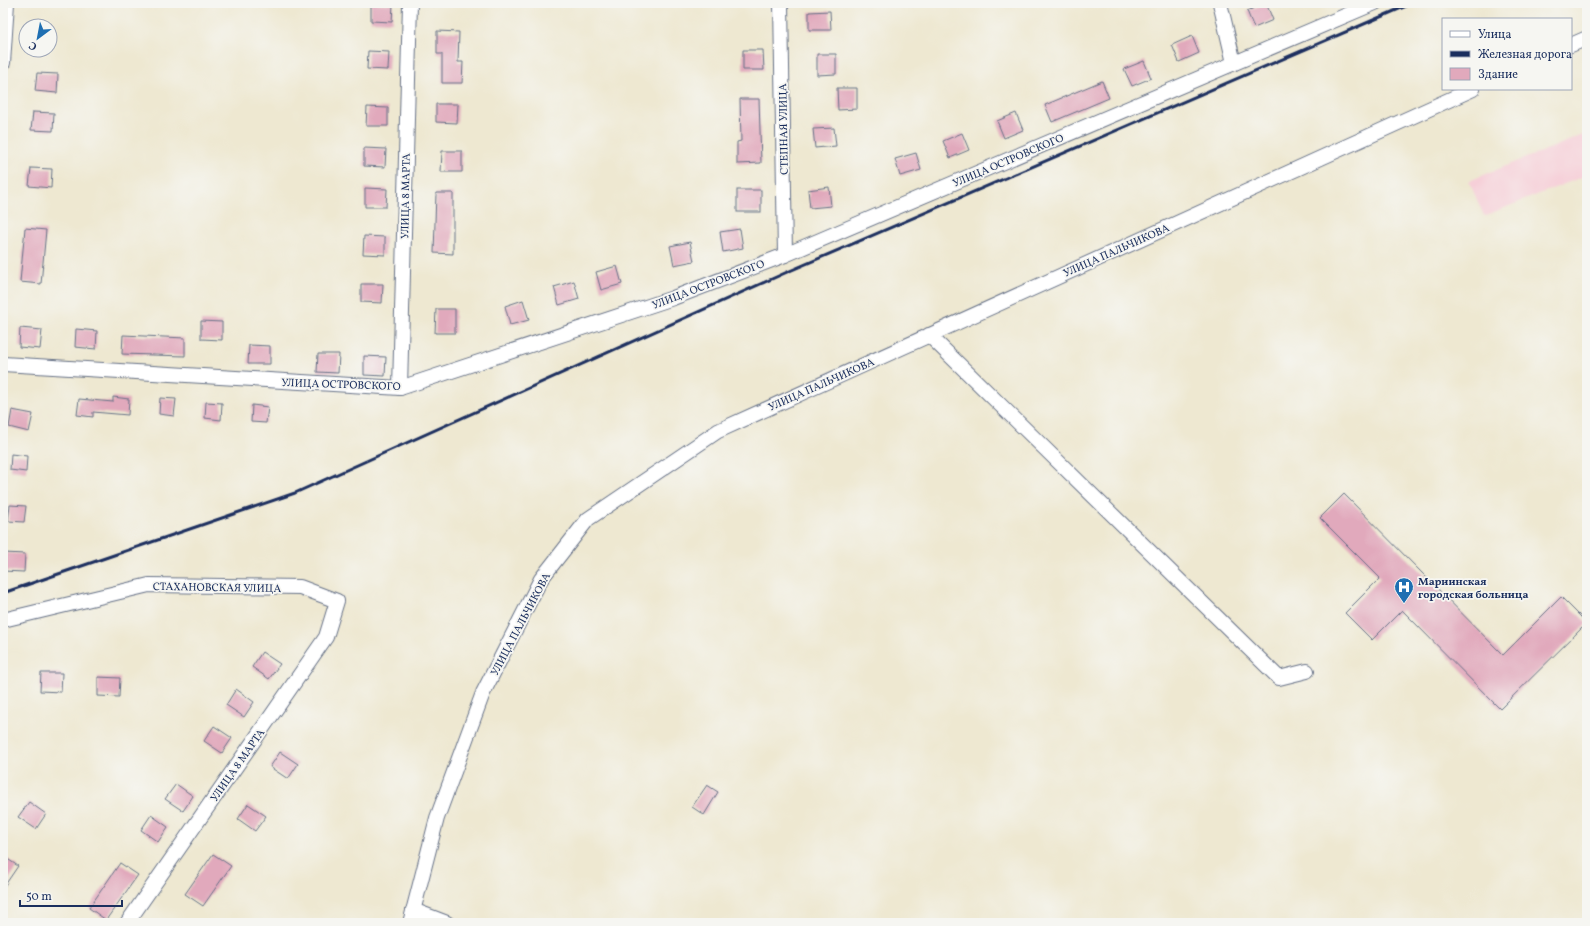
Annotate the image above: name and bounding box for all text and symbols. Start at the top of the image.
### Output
north arrow [18,18,58,58]
legend [1442,18,1572,90]
text: Улица [1478,27,1511,43]
text: С [27,37,40,53]
text: Железная дорога [1478,47,1572,63]
text: Здание [1478,67,1518,83]
street label: СТЕПНАЯ УЛИЦА [776,83,793,175]
street label: УЛИЦА ОСТРОВСКОГО [951,131,1066,192]
street label: УЛИЦА 8 МАРТА [398,153,415,239]
street label: УЛИЦА ПАЛЬЧИКОВА [1061,221,1172,282]
street label: УЛИЦА ОСТРОВСКОГО [650,257,767,314]
street label: УЛИЦА ПАЛЬЧИКОВА [766,355,877,416]
street label: УЛИЦА ОСТРОВСКОГО [281,376,401,395]
street label: УЛИЦА ПАЛЬЧИКОВА [488,570,555,679]
place label: Мариинская городская больница [1418,575,1528,603]
hospital icon: Мариинская городская больница [1393,576,1415,604]
street label: СТАХАНОВСКАЯ УЛИЦА [153,580,282,597]
street label: УЛИЦА 8 МАРТА [207,726,269,805]
scale bar [20,882,122,908]
text: 50 m [26,889,52,905]

